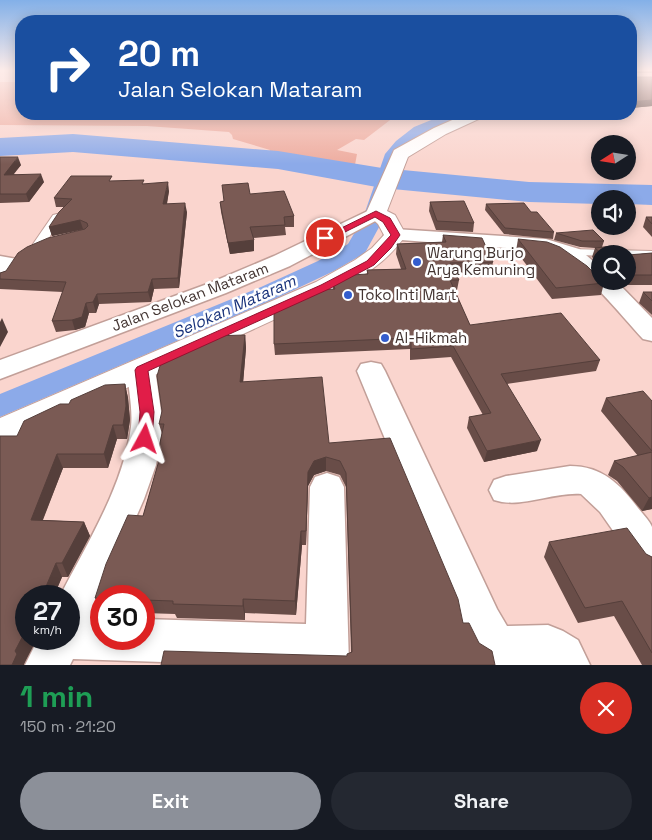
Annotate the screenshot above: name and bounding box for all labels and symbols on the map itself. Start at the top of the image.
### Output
north arrow [591,135,636,180]
pin [304,217,346,259]
place label: Warung Burjo Arya Kemuning [427,243,535,279]
marker: Warung Burjo Arya Kemuning [411,256,423,268]
street label: Jalan Selokan Mataram [109,259,271,335]
water label: Selokan Mataram [170,270,298,342]
place label: Toko Inti Mart [358,285,457,304]
marker: Toko Inti Mart [342,289,354,301]
place label: Al-Hikmah [395,328,467,347]
marker: Al-Hikmah [379,332,391,344]
position arrow [118,412,170,464]
speed limit sign: 30 [90,585,155,650]

